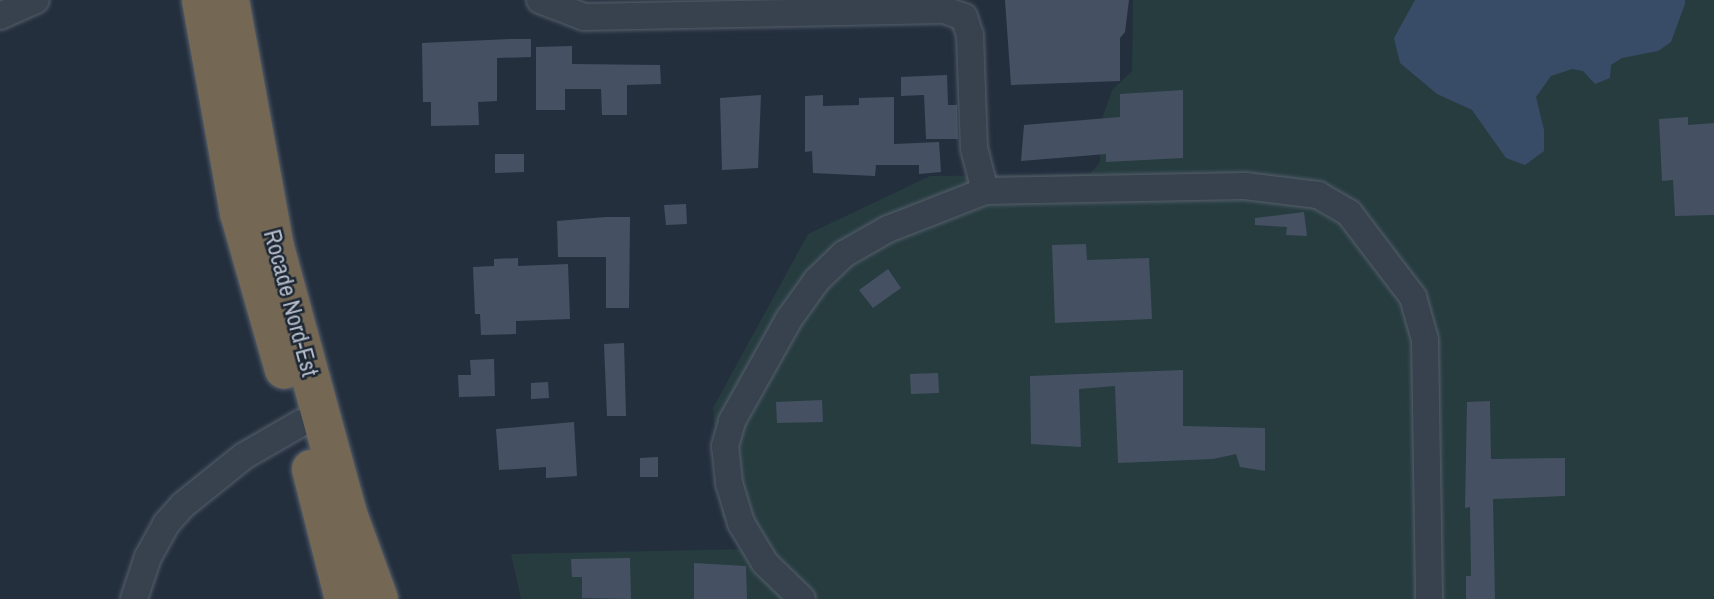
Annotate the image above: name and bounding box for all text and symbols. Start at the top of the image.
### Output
street label: Rocade Nord-Est [258,226,324,380]

